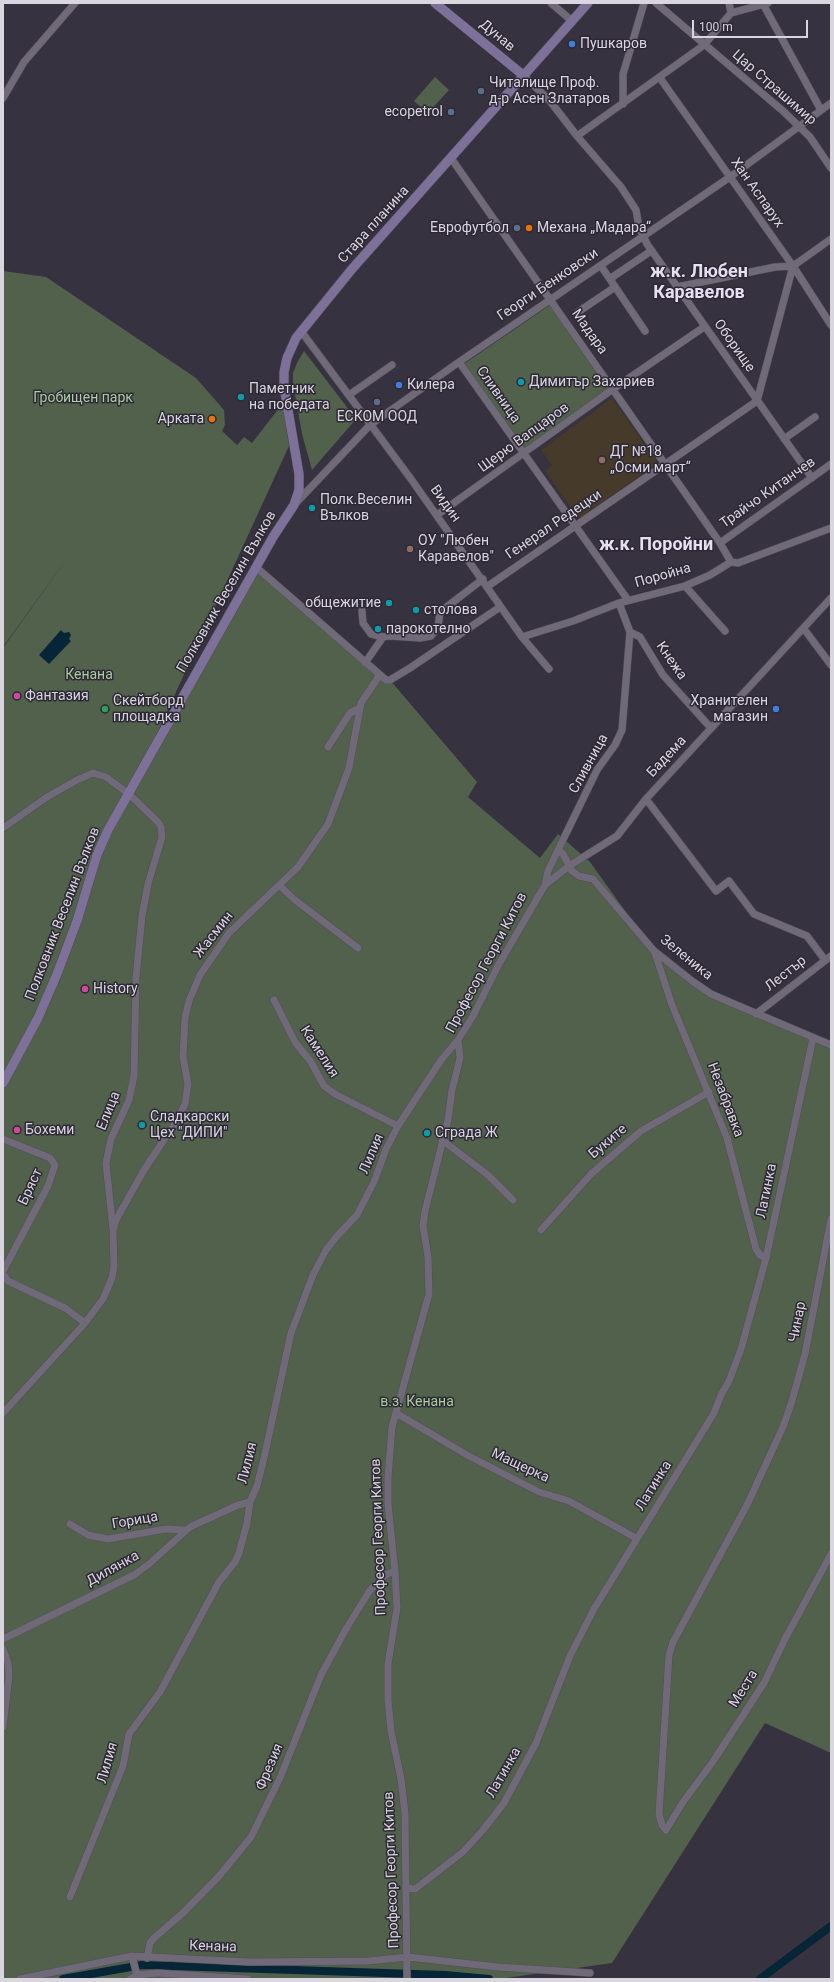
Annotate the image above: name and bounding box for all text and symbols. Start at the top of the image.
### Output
scale bar [694,12,810,38]
street label: Дунав [476,16,518,56]
text: 100 m [699,20,733,34]
place label: Пушкаров [580,36,647,52]
marker: Пушкаров [567,39,577,49]
street label: Цар Страшимир [728,47,820,129]
place label: Читалище Проф. д-р Асен Златаров [489,75,610,108]
marker: Читалище Проф. д-р Асен Златаров [476,86,486,96]
place label: ecopetrol [384,104,443,120]
marker: ecopetrol [446,107,456,117]
street label: Хан Аспарух [727,155,787,231]
street label: Стара планина [335,183,413,267]
place label: Еврофутбол [430,220,509,236]
place label: Механа „Мадара“ [537,220,651,236]
marker: Еврофутбол [512,223,522,233]
marker: Механа „Мадара“ [524,223,534,233]
street label: Георги Бенковски [494,245,602,325]
district label: ж.к. Любен Каравелов [650,261,748,304]
street label: Мадара [567,306,611,358]
street label: Оборище [710,316,758,376]
street label: Сливница [472,363,524,427]
place label: Димитър Захариев [529,374,655,390]
place label: Килера [407,377,455,393]
marker: Димитър Захариев [516,377,526,387]
marker: Килера [394,380,404,390]
place label: Паметник на победата [249,381,330,414]
park label: Гробищен парк [33,390,133,406]
marker: Паметник на победата [236,392,246,402]
marker: ЕСКОМ ООД [372,397,382,407]
street label: Щерю Вапцаров [475,399,573,477]
place label: ЕСКОМ ООД [337,409,417,425]
place label: Арката [158,411,204,427]
marker: Арката [207,414,217,424]
place label: ДГ №18 „Осми март“ [610,444,691,476]
street label: Трайчо Китанчев [717,454,819,532]
marker: ДГ №18 „Осми март“ [597,455,607,465]
street label: Видин [426,482,464,526]
street label: Генерал Редецки [503,487,605,563]
place label: Полк.Веселин Вълков [320,492,412,524]
marker: Полк.Веселин Вълков [307,503,317,513]
street label: Полковник Веселин Вълков [174,508,280,676]
place label: ОУ "Любен Каравелов" [418,533,494,566]
district label: ж.к. Поройни [599,534,713,556]
marker: ОУ "Любен Каравелов" [405,544,415,554]
street label: Поройна [633,560,693,592]
place label: общежитие [305,595,381,611]
marker: общежитие [384,598,394,608]
place label: столова [424,602,477,618]
marker: столова [411,605,421,615]
place label: парокотелно [386,621,471,637]
marker: парокотелно [373,624,383,634]
street label: Кнежа [652,639,690,683]
park label: Кенана [65,667,113,683]
place label: Фантазия [25,688,89,704]
marker: Фантазия [12,691,22,701]
place label: Скейтборд площадка [113,693,184,726]
place label: Хранителен магазин [690,693,768,726]
marker: Скейтборд площадка [100,704,110,714]
marker: Хранителен магазин [771,704,781,714]
street label: Сливница [566,731,612,797]
street label: Бадема [644,733,690,781]
street label: Полковник Веселин Вълков [22,825,104,1003]
street label: Професор Георги Китов [443,890,531,1036]
street label: Жасмин [191,908,237,962]
street label: Зеленика [656,932,716,984]
street label: Лестър [762,953,810,995]
place label: History [93,981,138,997]
marker: History [80,984,90,994]
street label: Камелия [296,1023,342,1081]
street label: Незабравка [703,1060,747,1140]
street label: Елица [94,1089,124,1133]
place label: Сладкарски Цех "ДИПИ" [150,1109,229,1142]
marker: Сладкарски Цех "ДИПИ" [137,1120,147,1130]
street label: Буките [585,1121,631,1163]
place label: Бохеми [25,1122,74,1138]
marker: Бохеми [12,1125,22,1135]
place label: Сграда Ж [435,1125,498,1141]
marker: Сграда Ж [422,1128,432,1138]
street label: Лилия [356,1131,388,1177]
street label: Латинка [753,1162,781,1220]
street label: Бряст [15,1166,47,1208]
street label: Чинар [786,1300,810,1344]
park label: в.з. Кенана [380,1394,454,1410]
street label: Лилия [235,1441,261,1485]
street label: Мащерка [488,1445,552,1487]
street label: Професор Георги Китов [368,1458,390,1616]
street label: Латинка [632,1458,676,1514]
street label: Горица [111,1509,159,1533]
street label: Дилянка [84,1548,142,1590]
street label: Места [726,1667,762,1711]
street label: Лилия [94,1741,122,1785]
street label: Фрезия [253,1741,287,1793]
street label: Латинка [483,1745,525,1801]
street label: Професор Георги Китов [381,1791,403,1949]
street label: Кенана [189,1938,237,1956]

